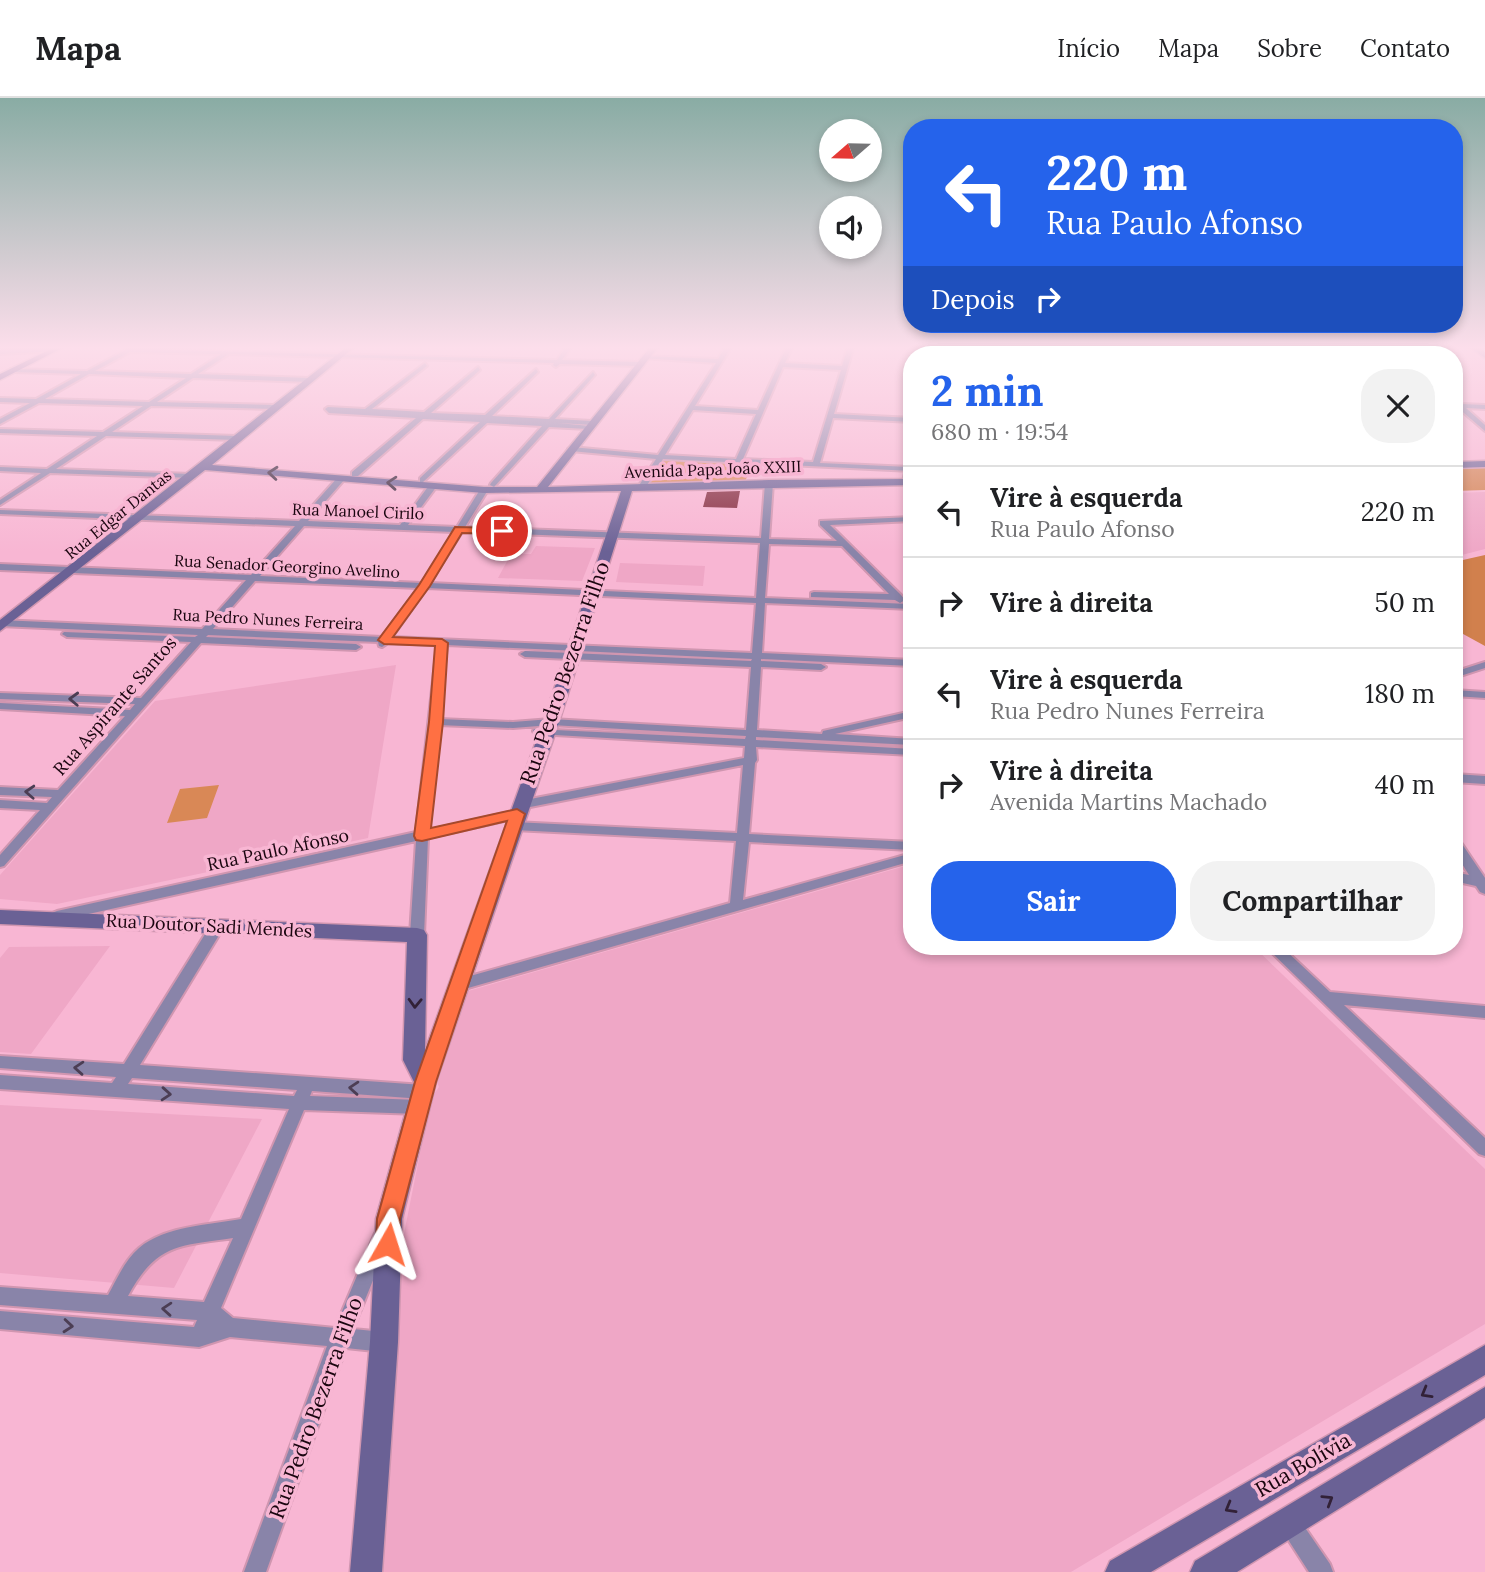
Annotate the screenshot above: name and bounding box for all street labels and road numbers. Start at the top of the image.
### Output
street label: Avenida Papa João XXIII [623,456,802,482]
street label: Rua Edgar Dantas [61,465,175,563]
street label: Rua Manoel Cirilo [292,499,424,523]
street label: Rua Senador Georgino Avelino [174,550,400,582]
street label: Rua Pedro Bezerra Filho [514,558,615,788]
street label: Rua Pedro Nunes Ferreira [172,604,364,634]
street label: Rua Aspirante Santos [48,631,181,780]
street label: Rua Paulo Afonso [205,823,351,876]
street label: Rua Doutor Sadi Mendes [105,909,313,942]
street label: Rua Pedro Bezerra Filho [263,1293,368,1522]
street label: Rua Bolívia [1250,1426,1356,1503]

